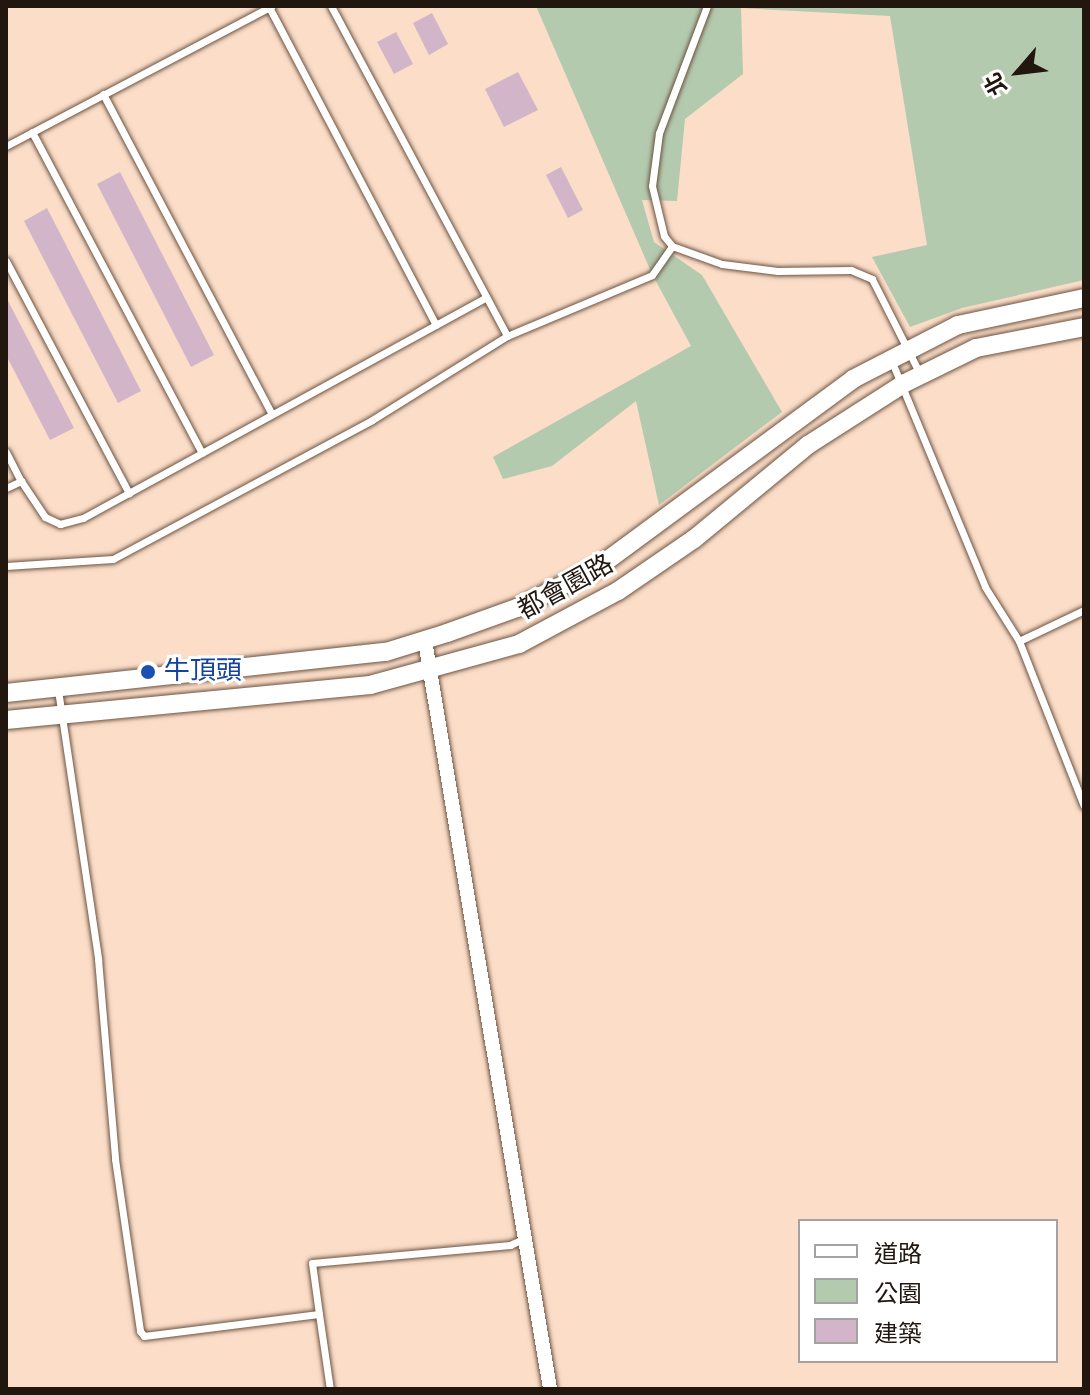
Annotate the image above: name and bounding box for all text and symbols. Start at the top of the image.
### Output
north arrow [978,32,1058,112]
text: 北 [979,67,1013,100]
street label: 都會園路 [513,549,619,627]
place label: 牛頂頭 [164,656,242,688]
marker: 牛頂頭 [139,663,157,681]
legend [798,1219,1058,1363]
text: 道路 [874,1240,922,1269]
text: 公園 [874,1280,922,1309]
text: 建築 [874,1320,922,1349]

